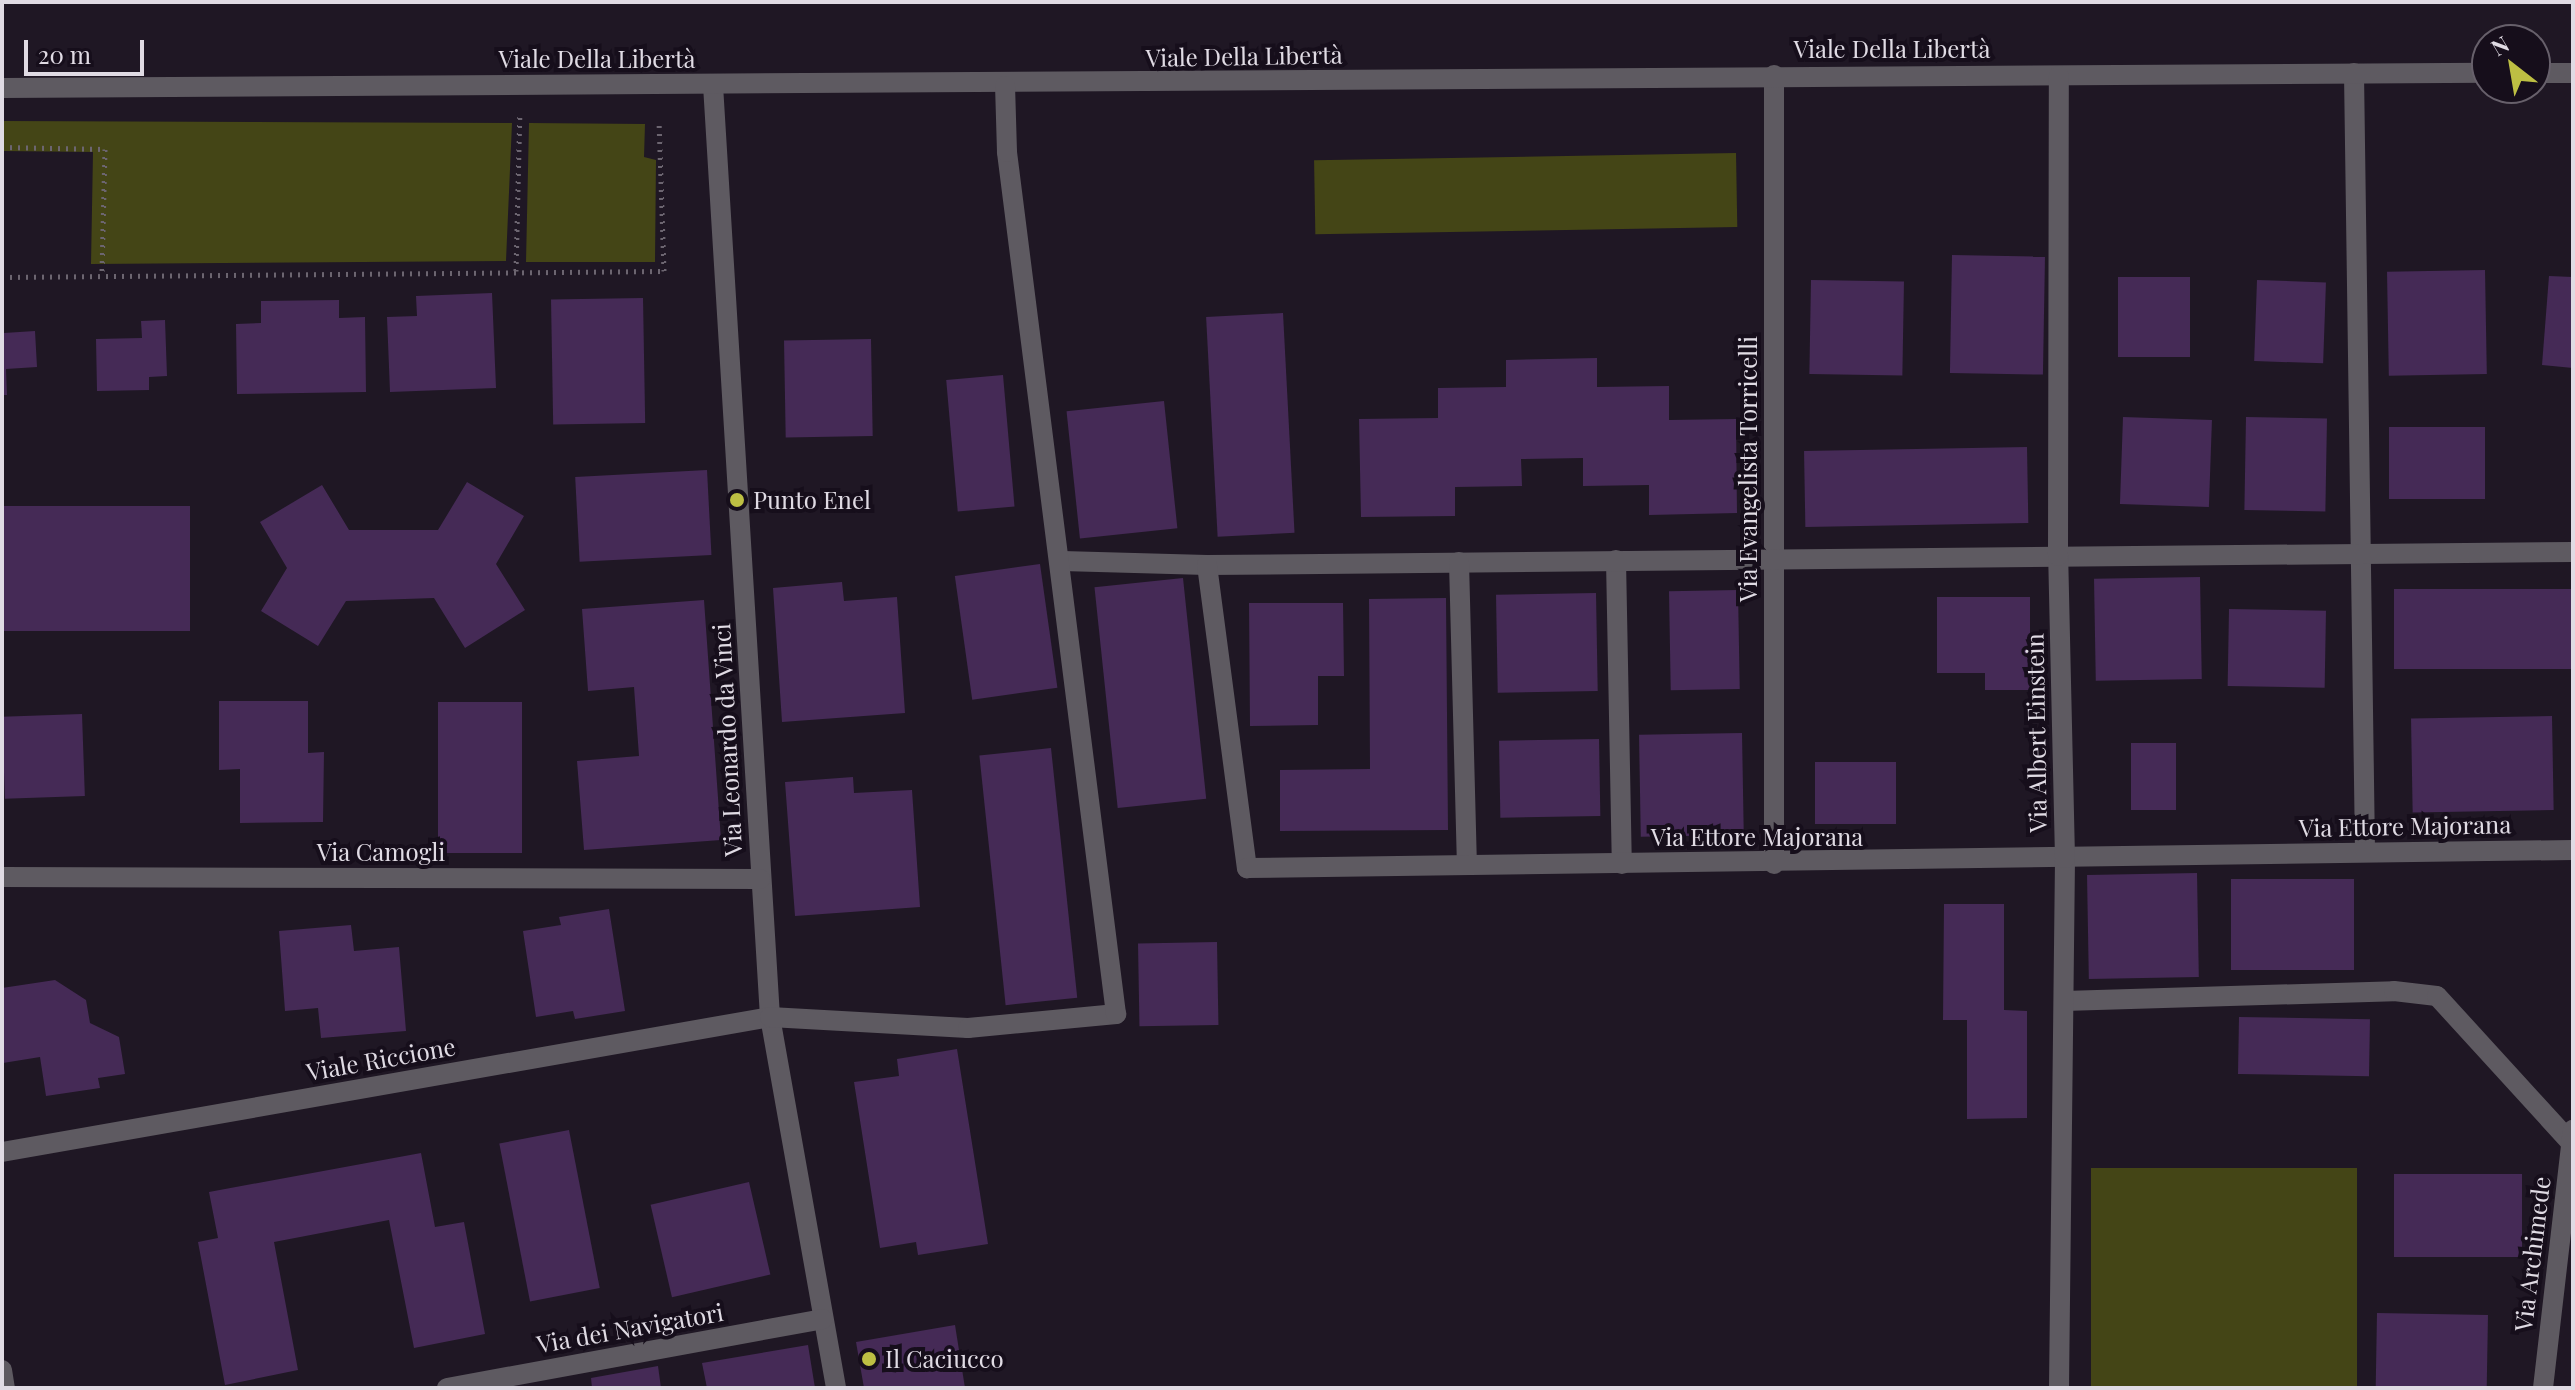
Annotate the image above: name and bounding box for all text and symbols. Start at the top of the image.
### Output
scale bar [28,24,148,74]
north arrow [2471,24,2551,104]
text: N [2485,28,2514,62]
street label: Viale Della Libertà [1793,35,1991,63]
text: 20 m [38,38,91,70]
street label: Viale Della Libertà [1145,40,1343,72]
street label: Viale Della Libertà [498,45,696,73]
street label: Via Evangelista Torricelli [1734,335,1762,603]
place label: Punto Enel [753,486,871,514]
marker: Punto Enel [728,491,746,509]
street label: Via Leonardo da Vinci [706,622,748,858]
street label: Via Albert Einstein [2020,632,2052,834]
street label: Via Ettore Majorana [2298,810,2512,842]
street label: Via Ettore Majorana [1651,823,1863,851]
street label: Via Camogli [317,838,445,866]
street label: Viale Riccione [304,1032,458,1086]
street label: Via Archimede [2508,1174,2556,1334]
street label: Via dei Navigatori [534,1297,726,1359]
place label: Il Caciucco [885,1345,1004,1373]
marker: Il Caciucco [860,1350,878,1368]

